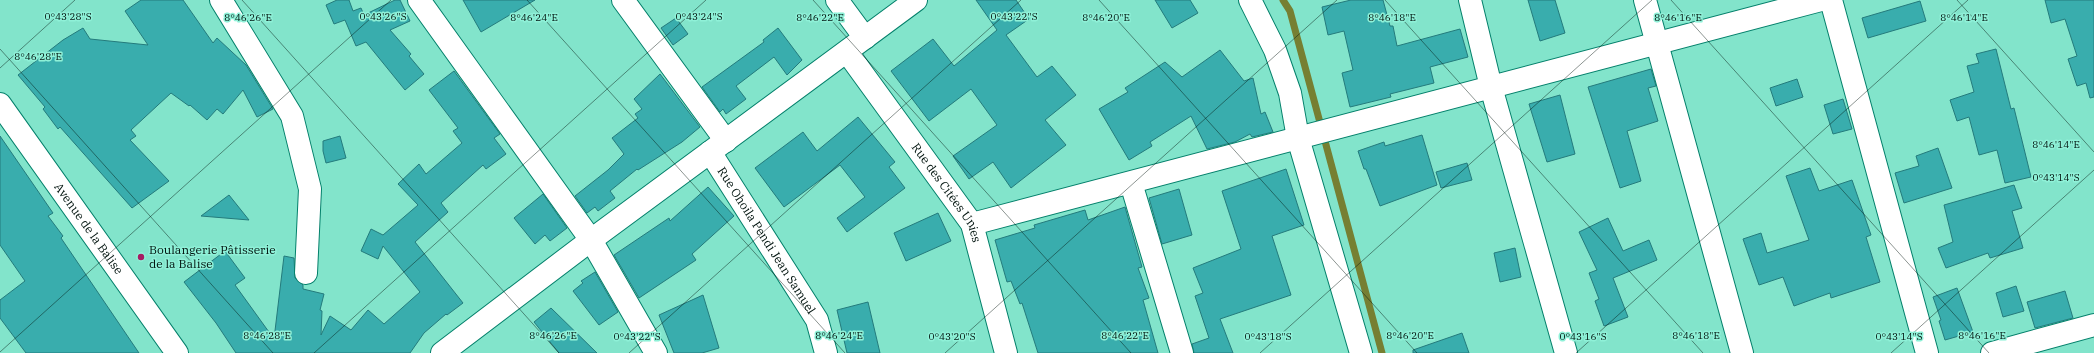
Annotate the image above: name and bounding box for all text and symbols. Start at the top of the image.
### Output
text: 0°43'28"S [44,10,92,23]
text: 0°43'26"S [359,10,407,23]
text: 0°43'24"S [675,10,723,23]
text: 0°43'22"S [990,10,1038,23]
text: 8°46'26"E [224,11,272,24]
text: 8°46'24"E [510,11,558,24]
text: 8°46'22"E [796,11,844,24]
text: 8°46'20"E [1082,11,1130,24]
text: 8°46'18"E [1368,11,1416,24]
text: 8°46'16"E [1654,11,1702,24]
text: 8°46'14"E [1940,11,1988,24]
text: 8°46'28"E [14,50,62,63]
text: 8°46'14"E [2032,138,2080,151]
street label: Rue des Citées Unies [909,140,985,244]
street label: Rue Ohoila Pendi Jean Samuel [715,164,819,317]
text: 0°43'14"S [2032,171,2080,184]
street label: Avenue de la Balise [51,180,127,277]
place label: Boulangerie Pâtisserie de la Balise [149,242,276,271]
marker: Boulangerie Pâtisserie de la Balise [136,252,146,262]
text: 8°46'28"E [243,329,291,342]
text: 8°46'26"E [529,329,577,342]
text: 8°46'24"E [815,329,863,342]
text: 8°46'22"E [1101,329,1149,342]
text: 8°46'20"E [1386,329,1434,342]
text: 8°46'18"E [1672,329,1720,342]
text: 8°46'16"E [1958,329,2006,342]
text: 0°43'22"S [613,330,661,343]
text: 0°43'20"S [928,330,976,343]
text: 0°43'18"S [1244,330,1292,343]
text: 0°43'16"S [1559,330,1607,343]
text: 0°43'14"S [1875,330,1923,343]

